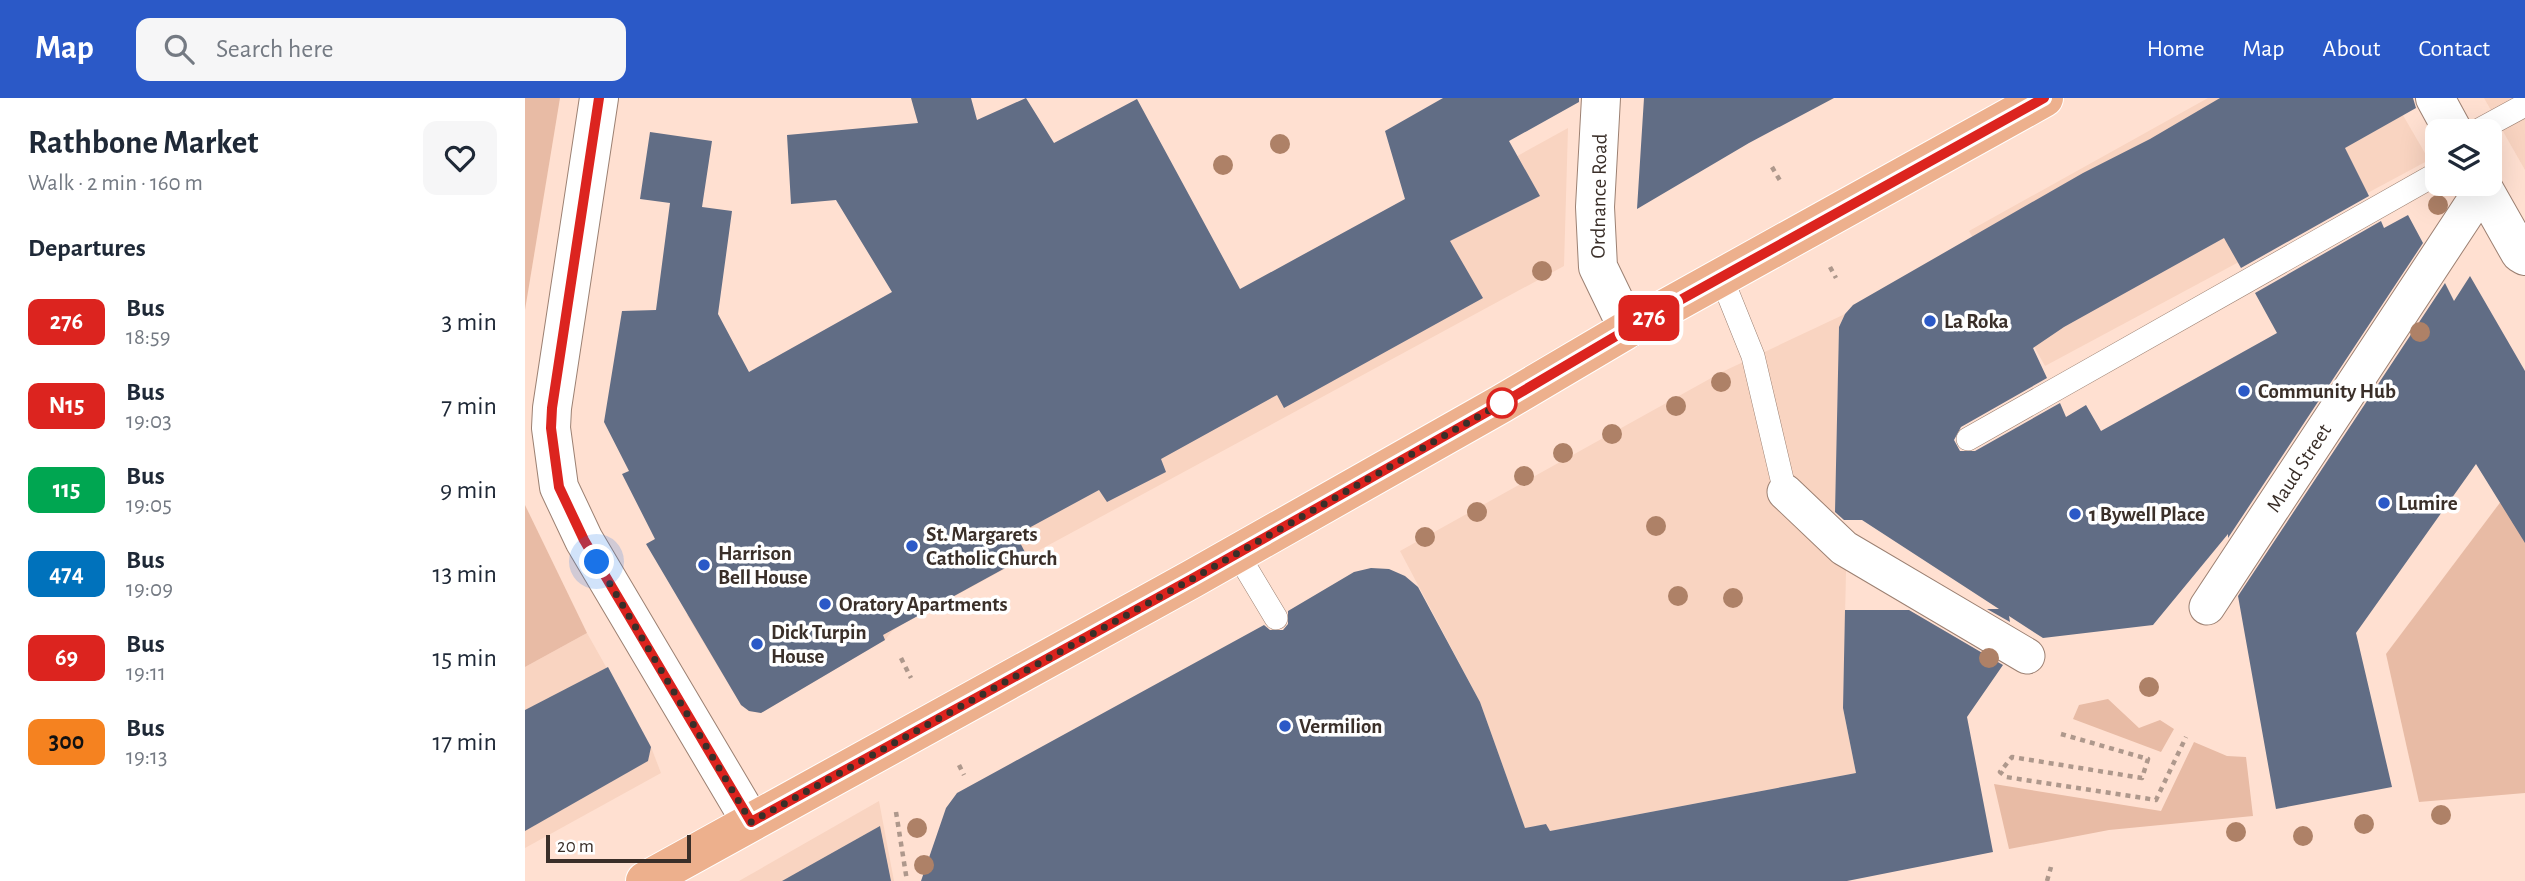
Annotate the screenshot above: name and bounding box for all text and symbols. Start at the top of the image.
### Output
search box [136,18,626,81]
icon: search [160,30,198,68]
text: Map [35,32,94,65]
text: Search here [216,36,334,62]
text: Home [2147,37,2205,61]
text: Map [2243,37,2285,61]
text: About [2323,37,2380,61]
text: Contact [2418,37,2490,61]
map controls [2425,119,2502,196]
button: layers [2425,119,2502,196]
button: heart [423,121,497,195]
text: Rathbone Market [28,127,258,160]
street label: Ordnance Road [1587,133,1611,259]
text: Walk · 2 min · 160 m [28,172,203,195]
text: Departures [28,235,146,261]
text: Bus [126,295,165,321]
line badge: 276 [1609,295,1689,341]
text: 276 [1632,306,1666,330]
text: 3 min [441,309,497,335]
text: 276 [50,310,83,334]
place label: La Roka [1944,311,2009,332]
marker: La Roka [1922,313,1938,329]
text: 18:59 [126,326,171,349]
text: Bus [126,379,165,405]
place label: Community Hub [2258,381,2396,402]
marker: Community Hub [2236,383,2252,399]
unlabelled marker [1487,388,1517,418]
text: 7 min [441,393,497,419]
text: N15 [49,394,84,418]
text: 19:03 [126,410,172,433]
street label: Maud Street [2263,420,2335,516]
text: Bus [126,463,165,489]
text: 9 min [440,477,497,503]
text: 115 [53,478,80,502]
place label: Lumire [2398,493,2458,514]
text: 19:05 [126,494,172,517]
marker: Lumire [2376,495,2392,511]
place label: 1 Bywell Place [2089,504,2205,525]
marker: 1 Bywell Place [2067,506,2083,522]
place label: St. Margarets Catholic Church [926,524,1057,569]
marker: St. Margarets Catholic Church [904,538,920,554]
place label: Harrison Bell House [718,543,808,588]
your location [579,544,614,579]
text: Bus [126,547,165,573]
marker: Harrison Bell House [696,557,712,573]
text: 13 min [433,561,497,587]
text: 474 [49,562,84,586]
text: 19:09 [126,578,173,601]
place label: Oratory Apartments [839,594,1007,615]
marker: Oratory Apartments [817,596,833,612]
place label: Dick Turpin House [771,622,867,667]
text: Bus [126,631,165,657]
marker: Dick Turpin House [749,636,765,652]
text: 15 min [432,645,497,671]
text: 69 [55,646,78,670]
text: 19:11 [126,662,166,685]
text: Bus [126,715,165,741]
place label: Vermilion [1299,716,1382,737]
marker: Vermilion [1277,718,1293,734]
text: 17 min [432,729,497,755]
text: 300 [49,730,84,754]
text: 19:13 [126,746,167,769]
scale bar [546,832,691,864]
text: 20 m [557,837,594,856]

